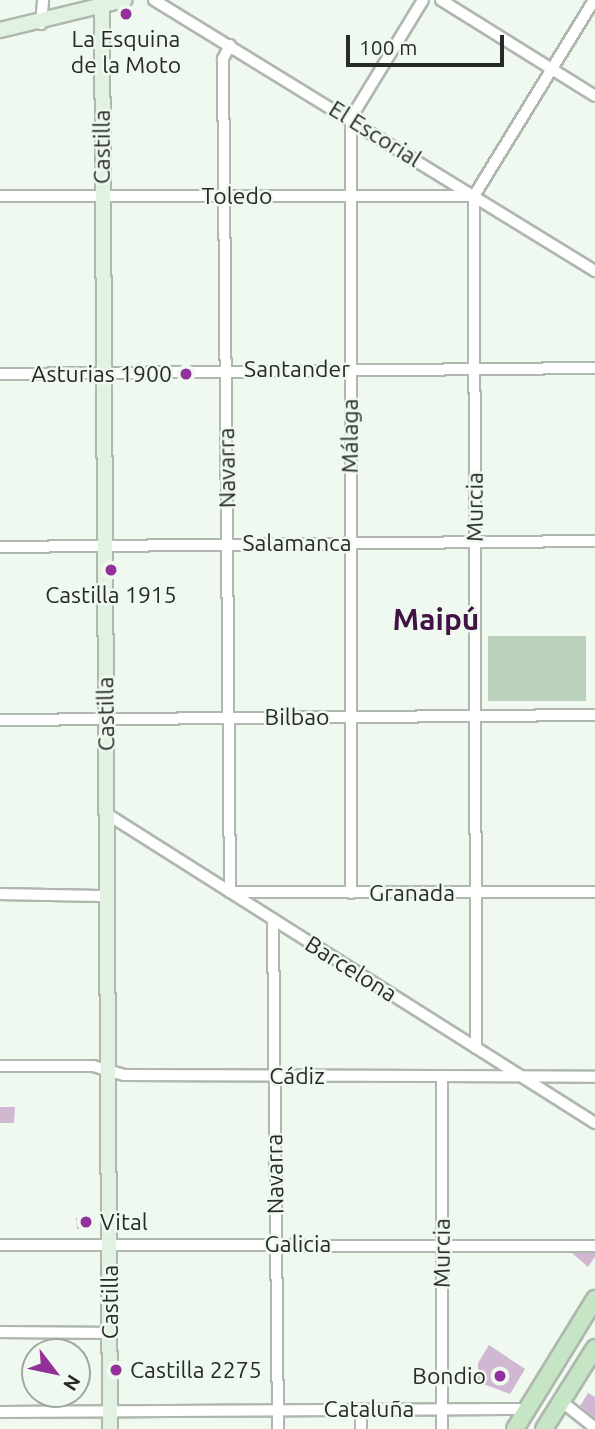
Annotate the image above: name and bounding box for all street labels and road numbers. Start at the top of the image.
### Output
street label: El Escorial [324,95,426,173]
street label: Castilla [88,110,116,184]
street label: Toledo [202,182,272,210]
street label: Santander [244,355,350,383]
street label: Málaga [336,399,364,473]
street label: Navarra [212,428,242,508]
street label: Murcia [461,472,489,542]
street label: Salamanca [242,529,352,557]
street label: Castilla [92,677,120,751]
street label: Bilbao [265,703,329,731]
street label: Granada [369,879,455,907]
street label: Barcelona [300,930,402,1008]
street label: Cádiz [269,1062,325,1090]
street label: Navarra [260,1134,290,1214]
street label: Murcia [428,1218,456,1288]
street label: Galicia [265,1230,331,1258]
street label: Castilla [96,1265,124,1339]
street label: Cataluña [324,1395,414,1423]

